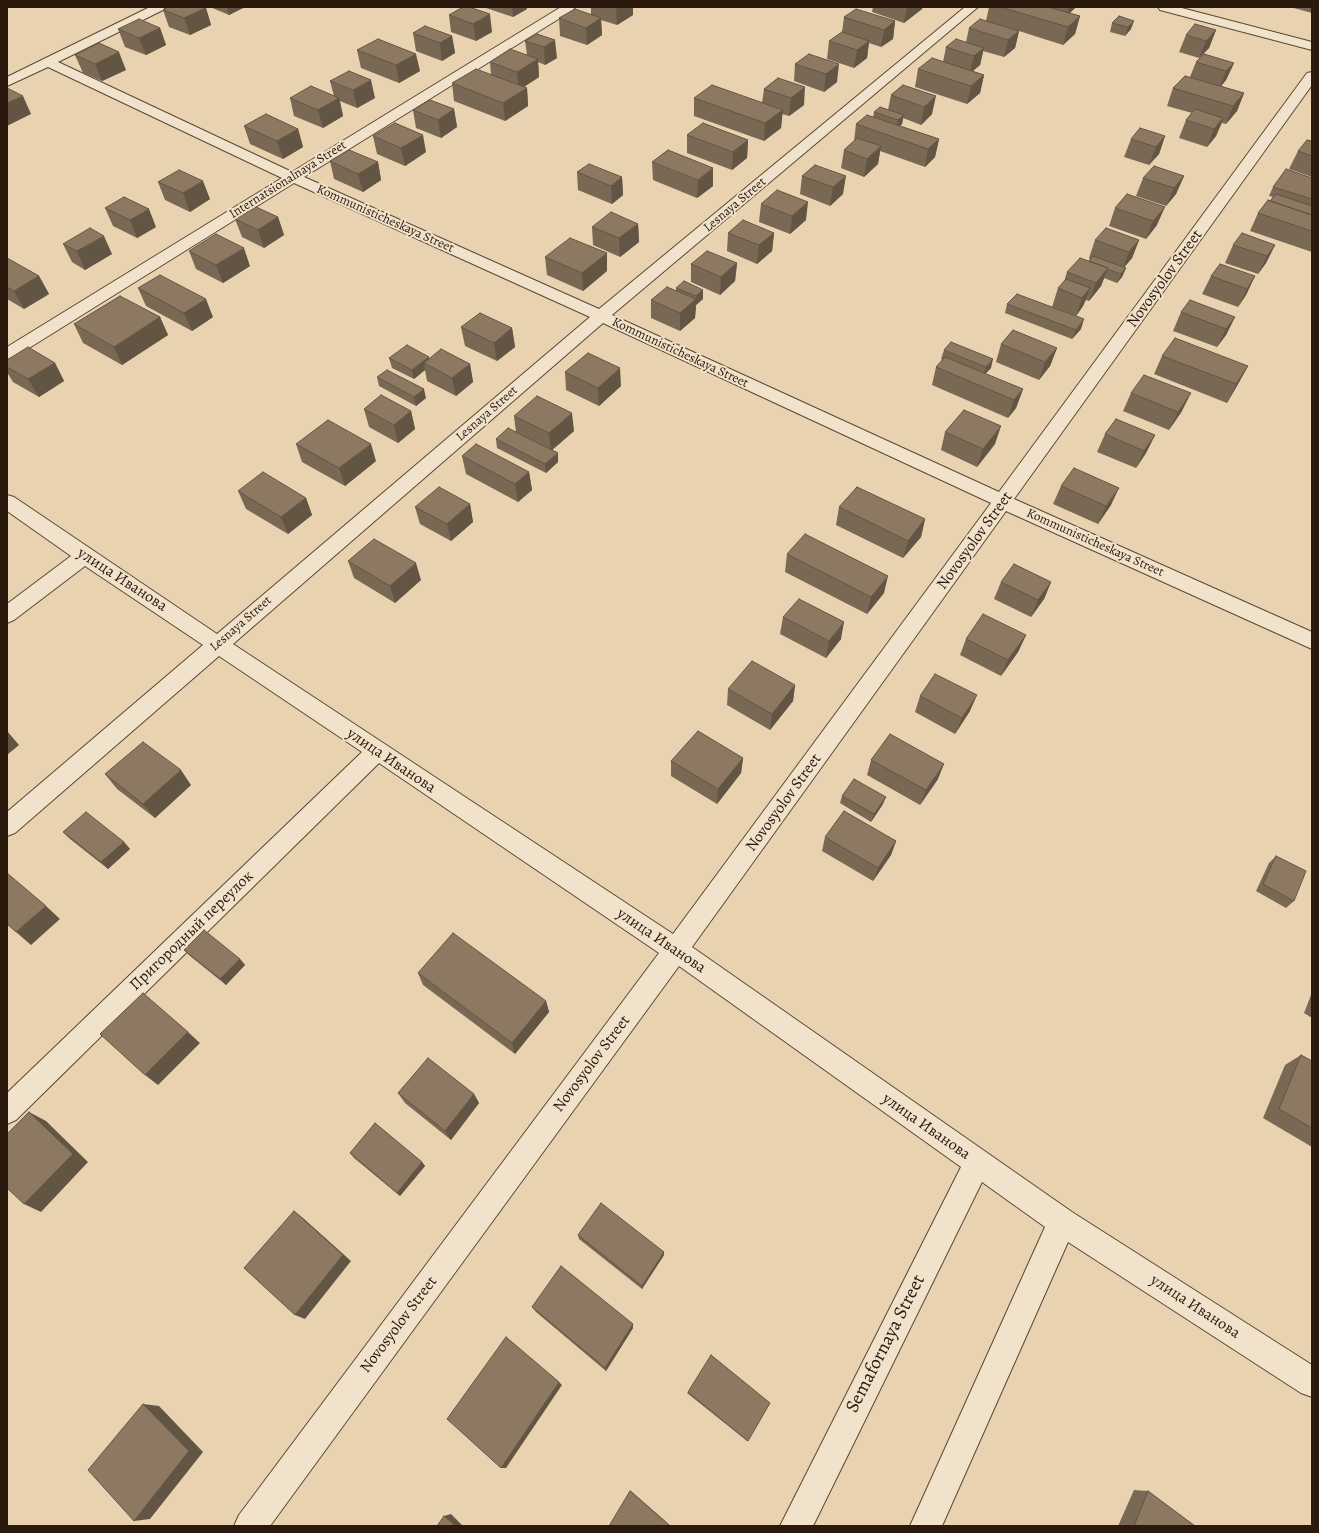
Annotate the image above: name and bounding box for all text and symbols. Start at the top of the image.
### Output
street label: Internatsionalnaya Street [227,138,349,222]
street label: Lesnaya Street [701,174,769,236]
street label: Kommunisticheskaya Street [314,182,456,256]
street label: Novosyolov Street [1123,226,1207,332]
street label: Kommunisticheskaya Street [609,315,751,391]
street label: Lesnaya Street [453,383,521,445]
street label: Novosyolov Street [933,488,1017,594]
street label: Kommunisticheskaya Street [1024,506,1166,580]
street label: улица Иванова [73,544,171,616]
street label: Lesnaya Street [207,593,275,655]
street label: улица Иванова [343,724,439,798]
street label: Novosyolov Street [742,750,826,856]
street label: Пригородный переулок [126,867,258,995]
street label: улица Иванова [613,904,709,978]
street label: Novosyolov Street [549,1012,635,1116]
street label: улица Иванова [878,1090,974,1164]
street label: Semafornaya Street [841,1271,931,1417]
street label: улица Иванова [1146,1271,1244,1343]
street label: Novosyolov Street [356,1273,442,1377]

